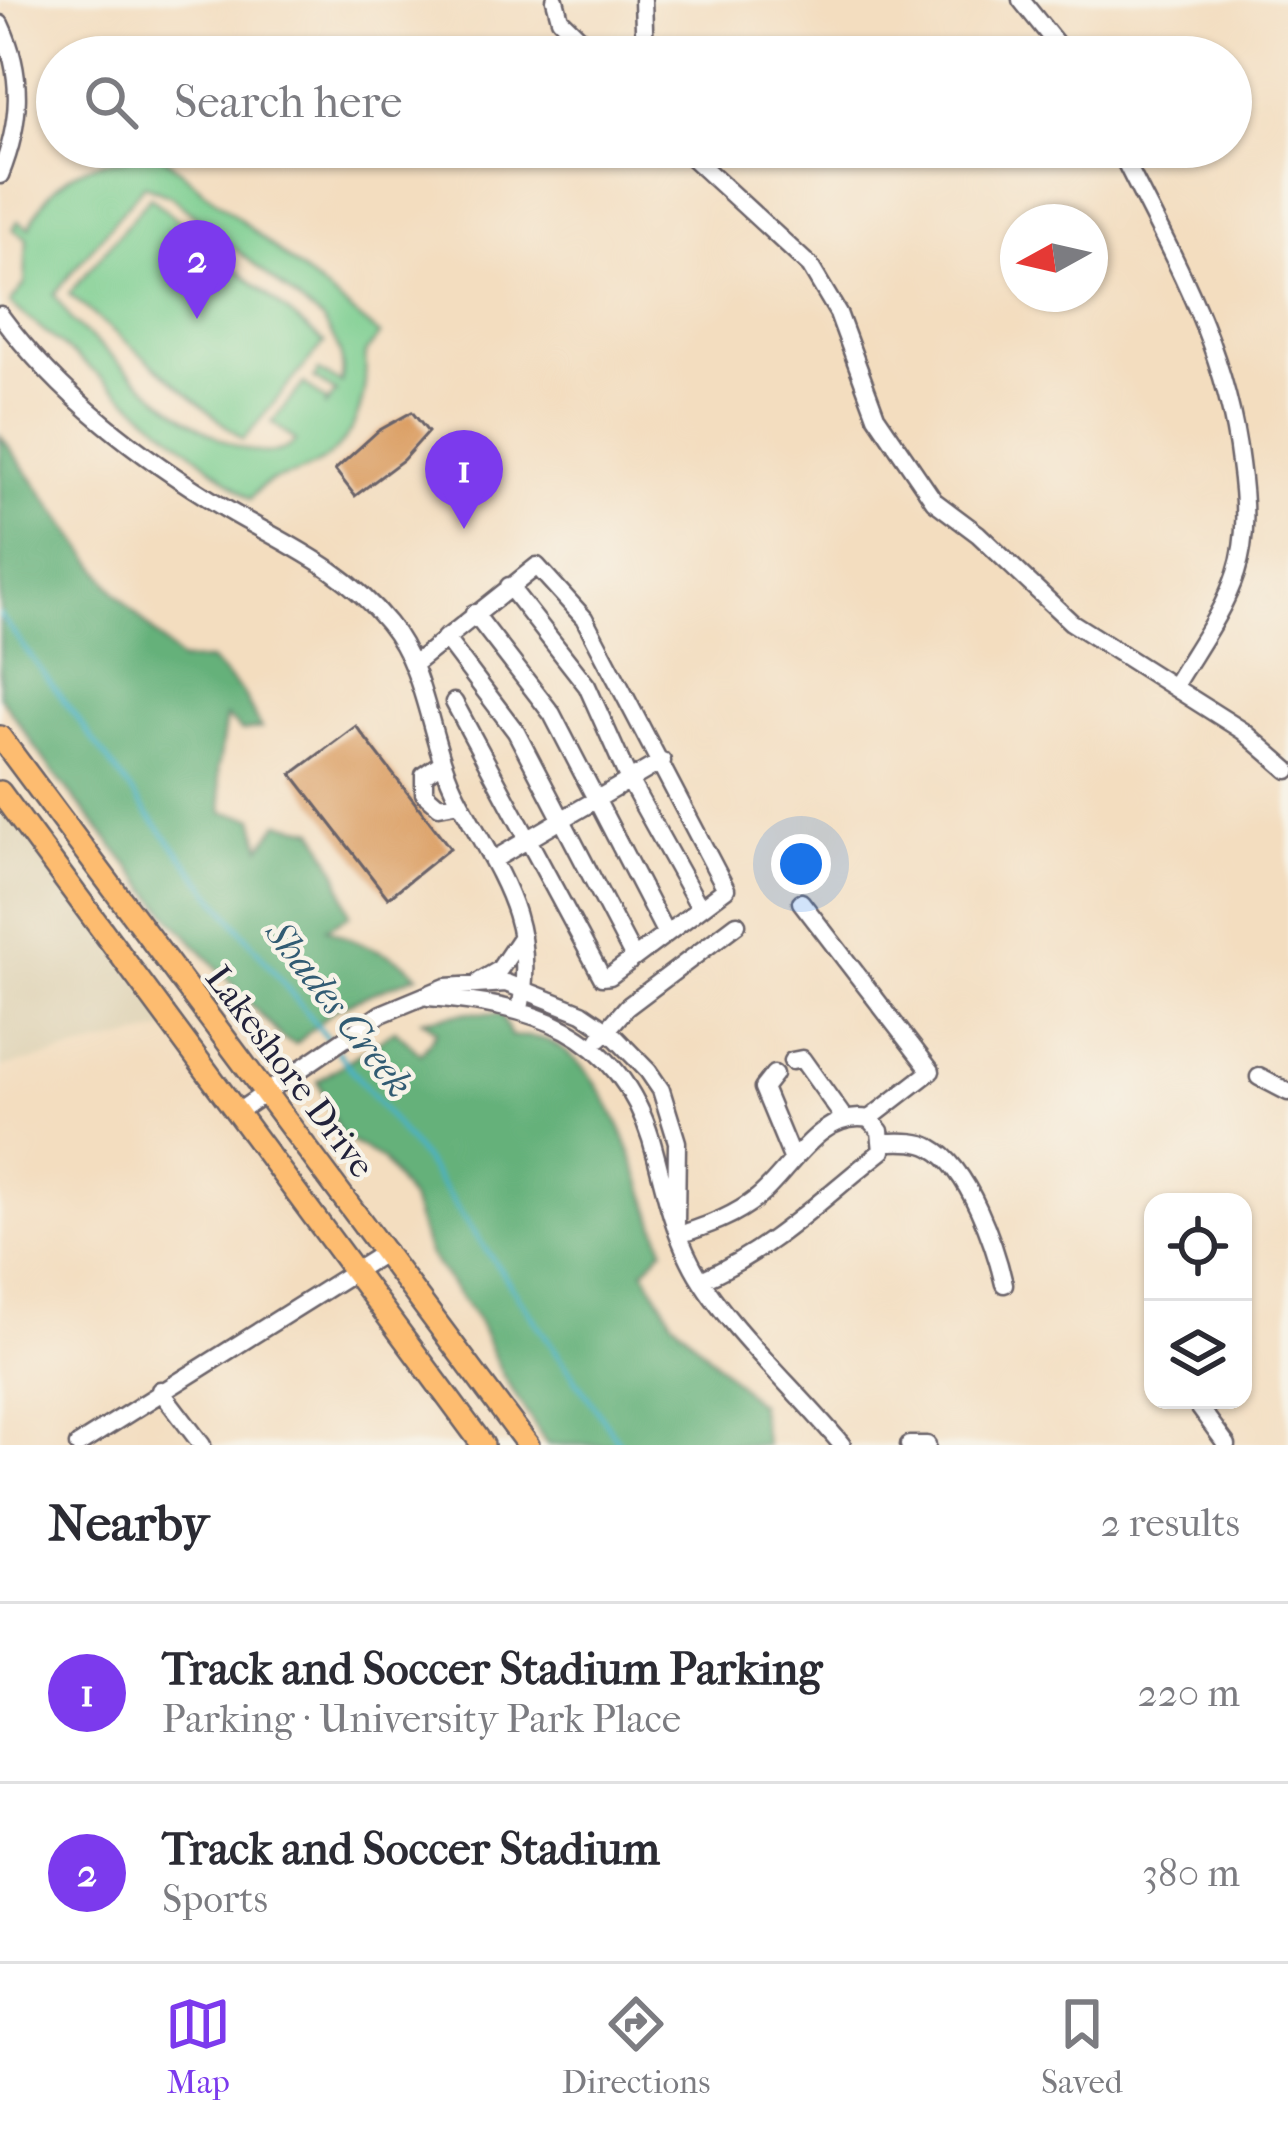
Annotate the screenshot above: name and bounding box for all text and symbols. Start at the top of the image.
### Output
search box [36,36,1252,168]
icon: search [78,69,144,135]
text: Search here [174,76,402,129]
north arrow [1000,204,1108,312]
pin: 2 [158,220,236,319]
pin: 1 [425,430,503,529]
your location [771,834,831,894]
water label: Shades Creek [255,910,423,1106]
street label: Lakeshore Drive [197,958,383,1186]
map controls [1144,1193,1252,1409]
button: locate [1144,1193,1252,1301]
button: layers [1144,1301,1252,1409]
text: Nearby [48,1493,209,1553]
text: 2 results [1101,1500,1240,1546]
text: Track and Soccer Stadium Parking [162,1643,822,1696]
text: 1 [80,1670,94,1716]
text: 220 m [1138,1670,1240,1716]
text: Parking · University Park Place [162,1696,681,1742]
text: Track and Soccer Stadium [162,1823,660,1876]
text: 2 [77,1850,97,1896]
text: 380 m [1142,1850,1240,1896]
text: Sports [162,1876,268,1922]
tab: Map [165,1991,231,2102]
tab: Directions [562,1991,710,2102]
tab: Saved [1041,1991,1123,2102]

